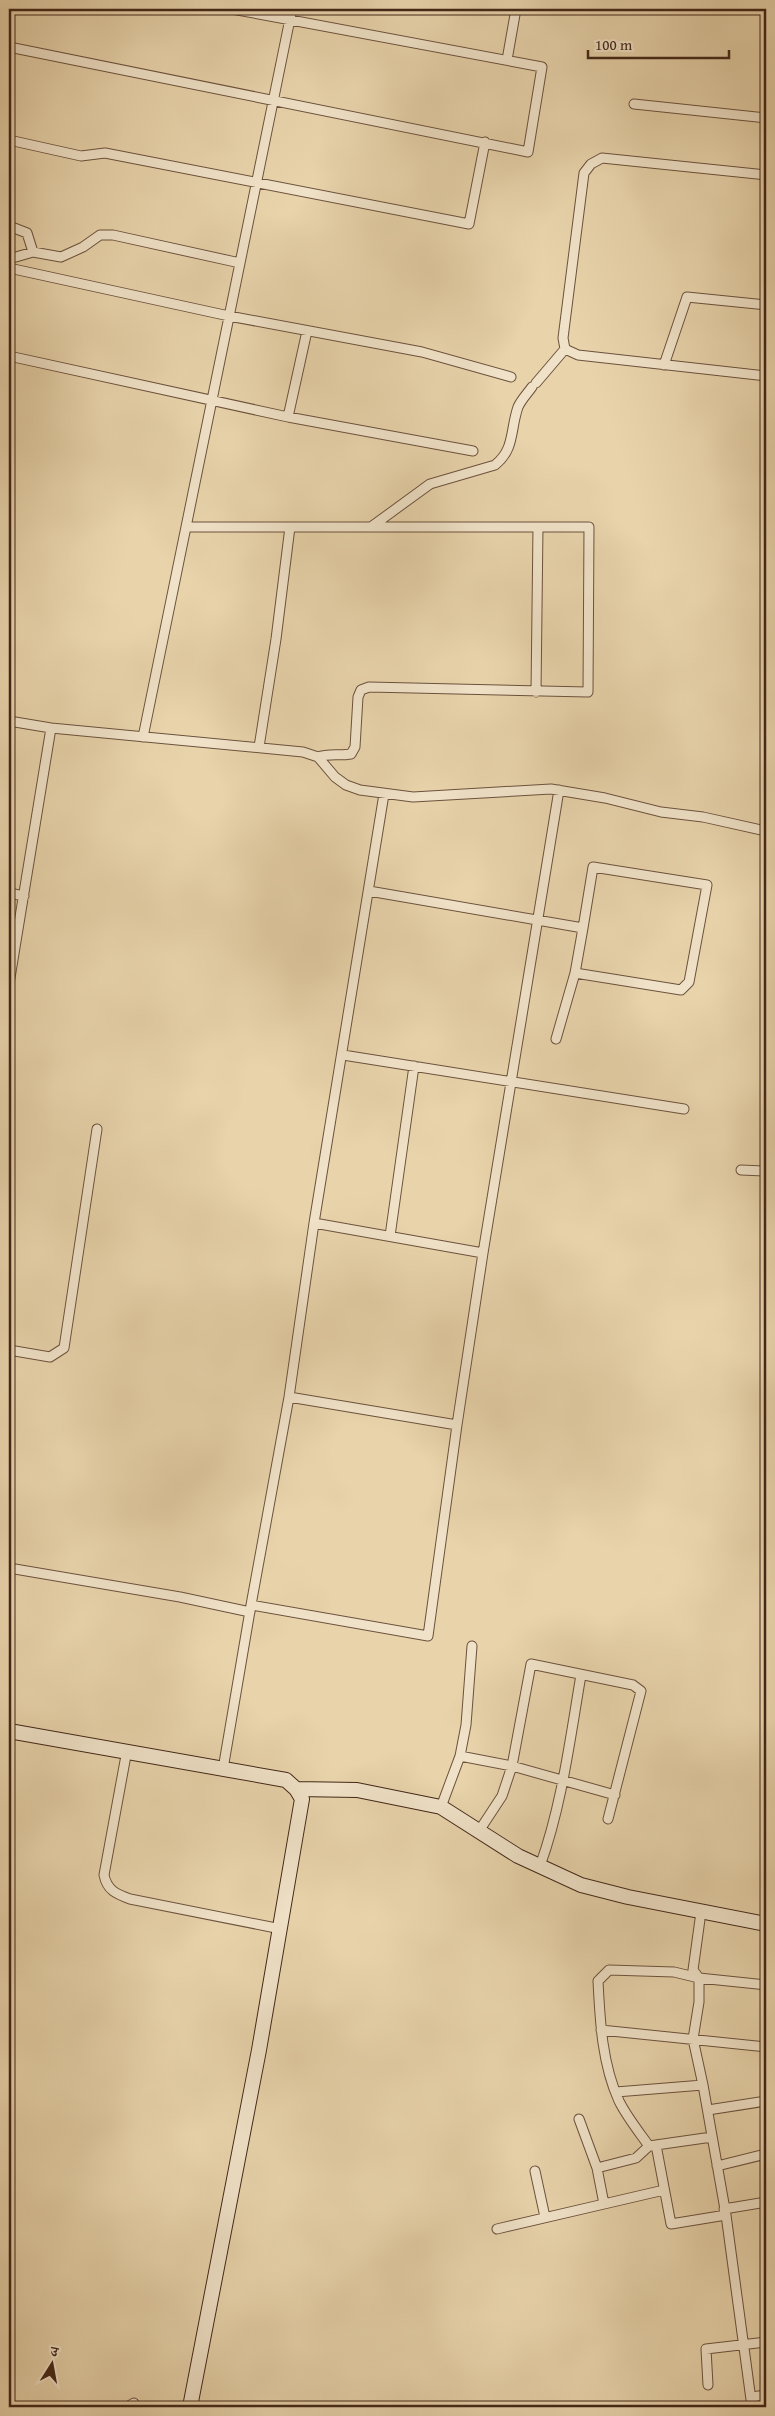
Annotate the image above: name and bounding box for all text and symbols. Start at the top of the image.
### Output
scale bar [588,28,729,60]
text: 100 m [595,34,633,55]
north arrow [28,2338,78,2388]
text: उ [48,2341,61,2362]

